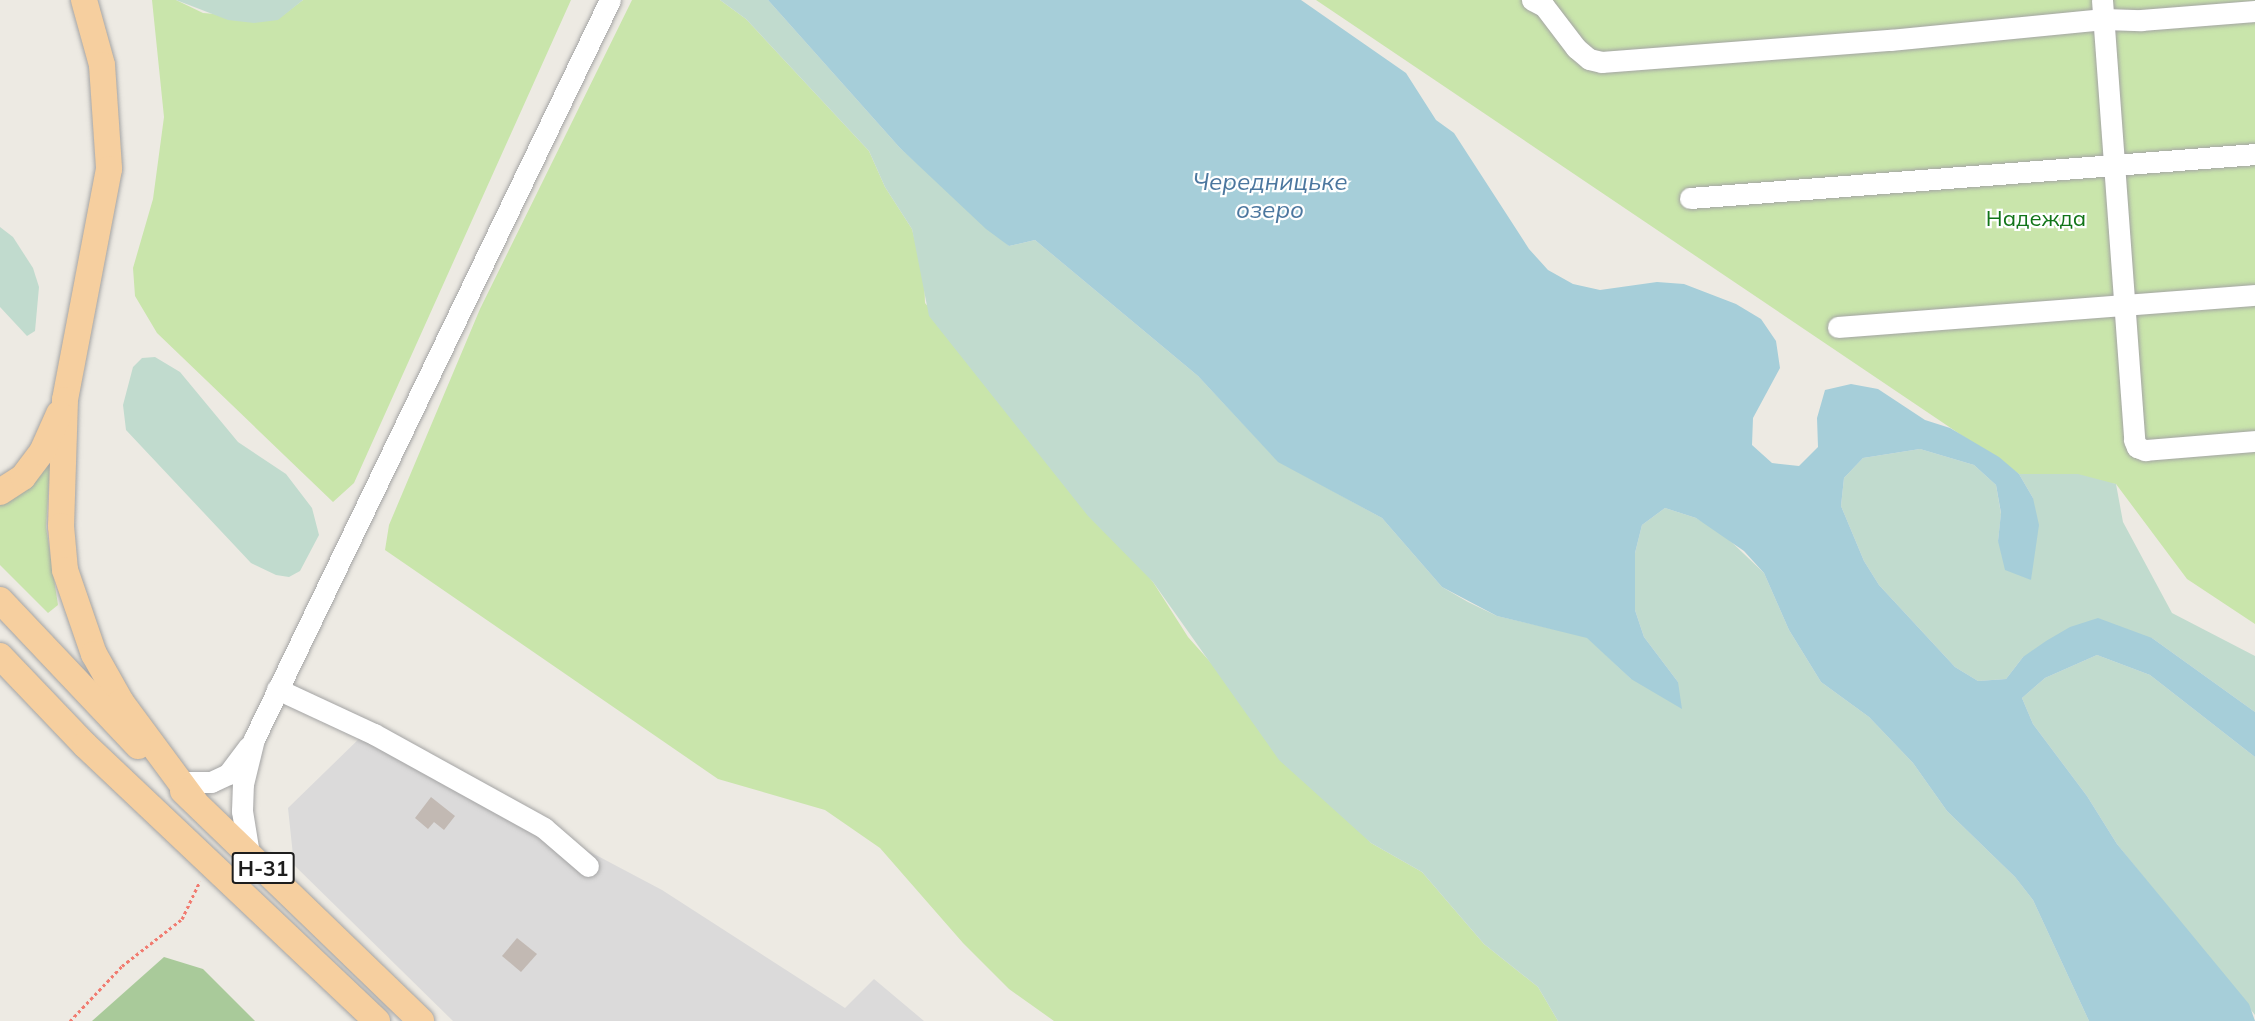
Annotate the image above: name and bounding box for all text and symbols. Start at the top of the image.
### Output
water label: Чередницьке озеро [1192,168,1348,224]
park label: Надежда [1986,206,2086,232]
road number: Н-31 [232,850,294,886]

